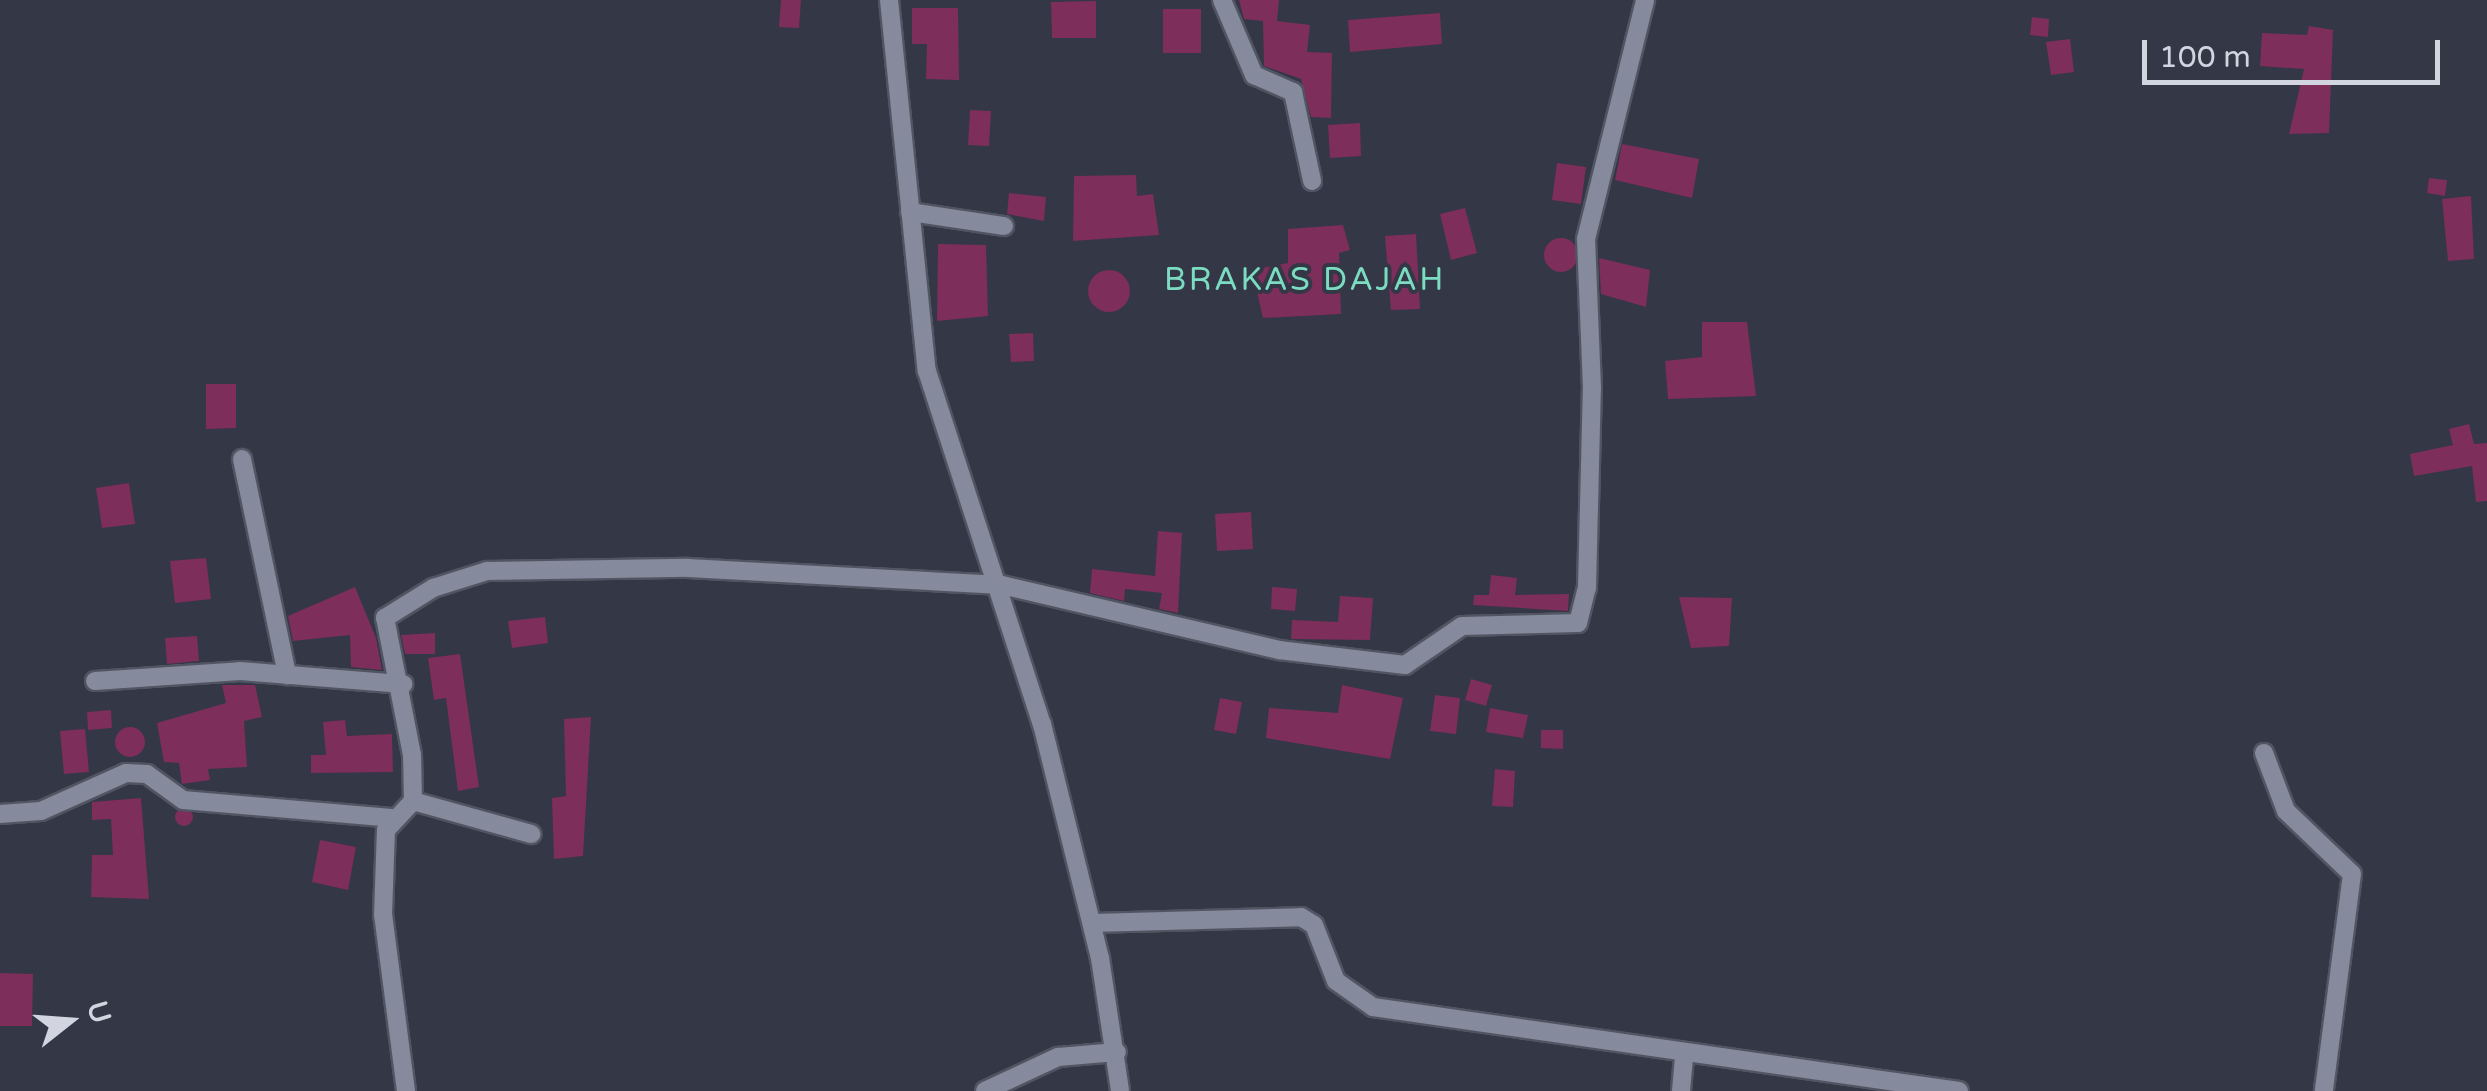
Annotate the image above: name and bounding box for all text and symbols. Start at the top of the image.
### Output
scale bar [2147,20,2444,82]
text: 100 m [2159,39,2251,76]
district label: BRAKAS DAJAH [1164,261,1446,299]
north arrow [20,971,120,1071]
text: U [79,997,118,1027]

